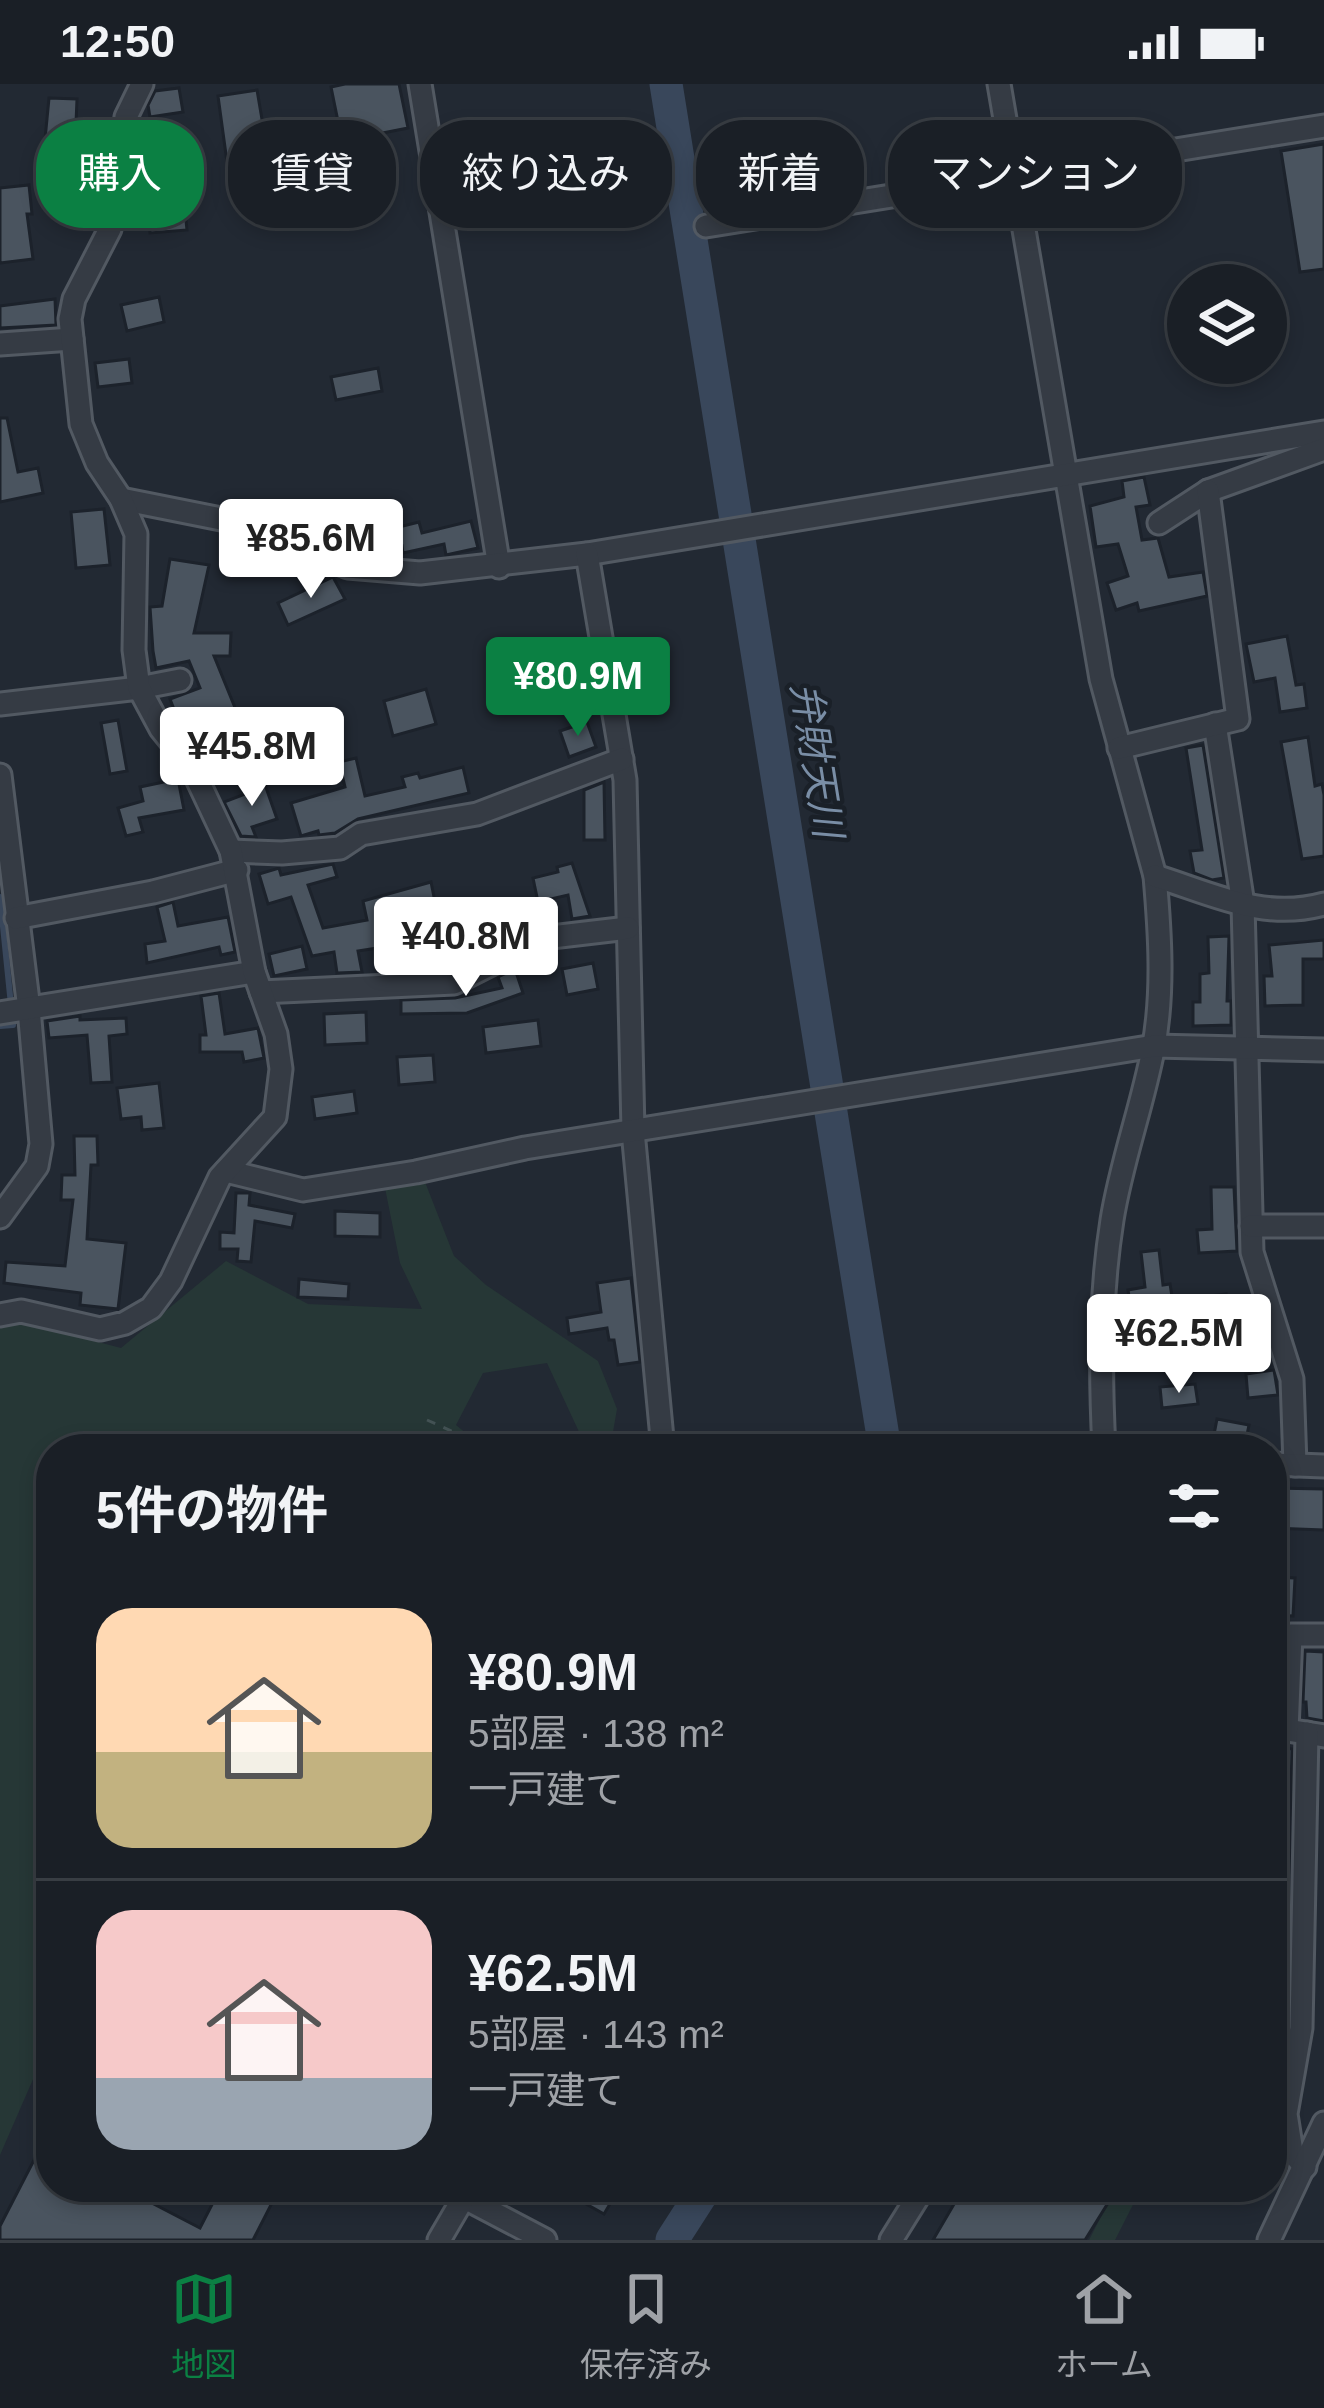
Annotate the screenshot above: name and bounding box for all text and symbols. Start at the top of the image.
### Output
text: 12:50 [60,16,175,67]
chip: 購入 [36,120,204,228]
chip: 賃貸 [228,120,396,228]
chip: 絞り込み [420,120,672,228]
chip: 新着 [696,120,864,228]
chip: マンション [888,120,1182,228]
map controls [1167,264,1287,384]
button: layers [1167,264,1287,384]
pin: ¥85.6M [213,499,409,601]
text: ¥85.6M [246,516,376,559]
pin: ¥80.9M [480,637,676,739]
text: ¥80.9M [513,654,643,697]
water label: 弁財天川 [784,680,851,844]
pin: ¥45.8M [154,707,350,809]
text: ¥45.8M [187,724,317,767]
pin: ¥40.8M [368,897,564,999]
text: ¥40.8M [401,914,531,957]
pin: ¥62.5M [1081,1294,1277,1396]
text: ¥62.5M [1114,1311,1244,1354]
icon: filters [1161,1473,1227,1539]
text: 5件の物件 [96,1482,328,1539]
text: ¥80.9M [468,1644,638,1701]
icon: home [192,1656,336,1800]
text: 5部屋 · 138 m² [468,1712,724,1755]
text: 一戸建て [468,1768,624,1811]
text: ¥62.5M [468,1945,638,2002]
icon: home [192,1958,336,2102]
text: 5部屋 · 143 m² [468,2013,724,2056]
text: 一戸建て [468,2069,624,2112]
tab: 地図 [171,2266,237,2386]
tab: 保存済み [580,2266,712,2386]
tab: ホーム [1055,2266,1153,2386]

